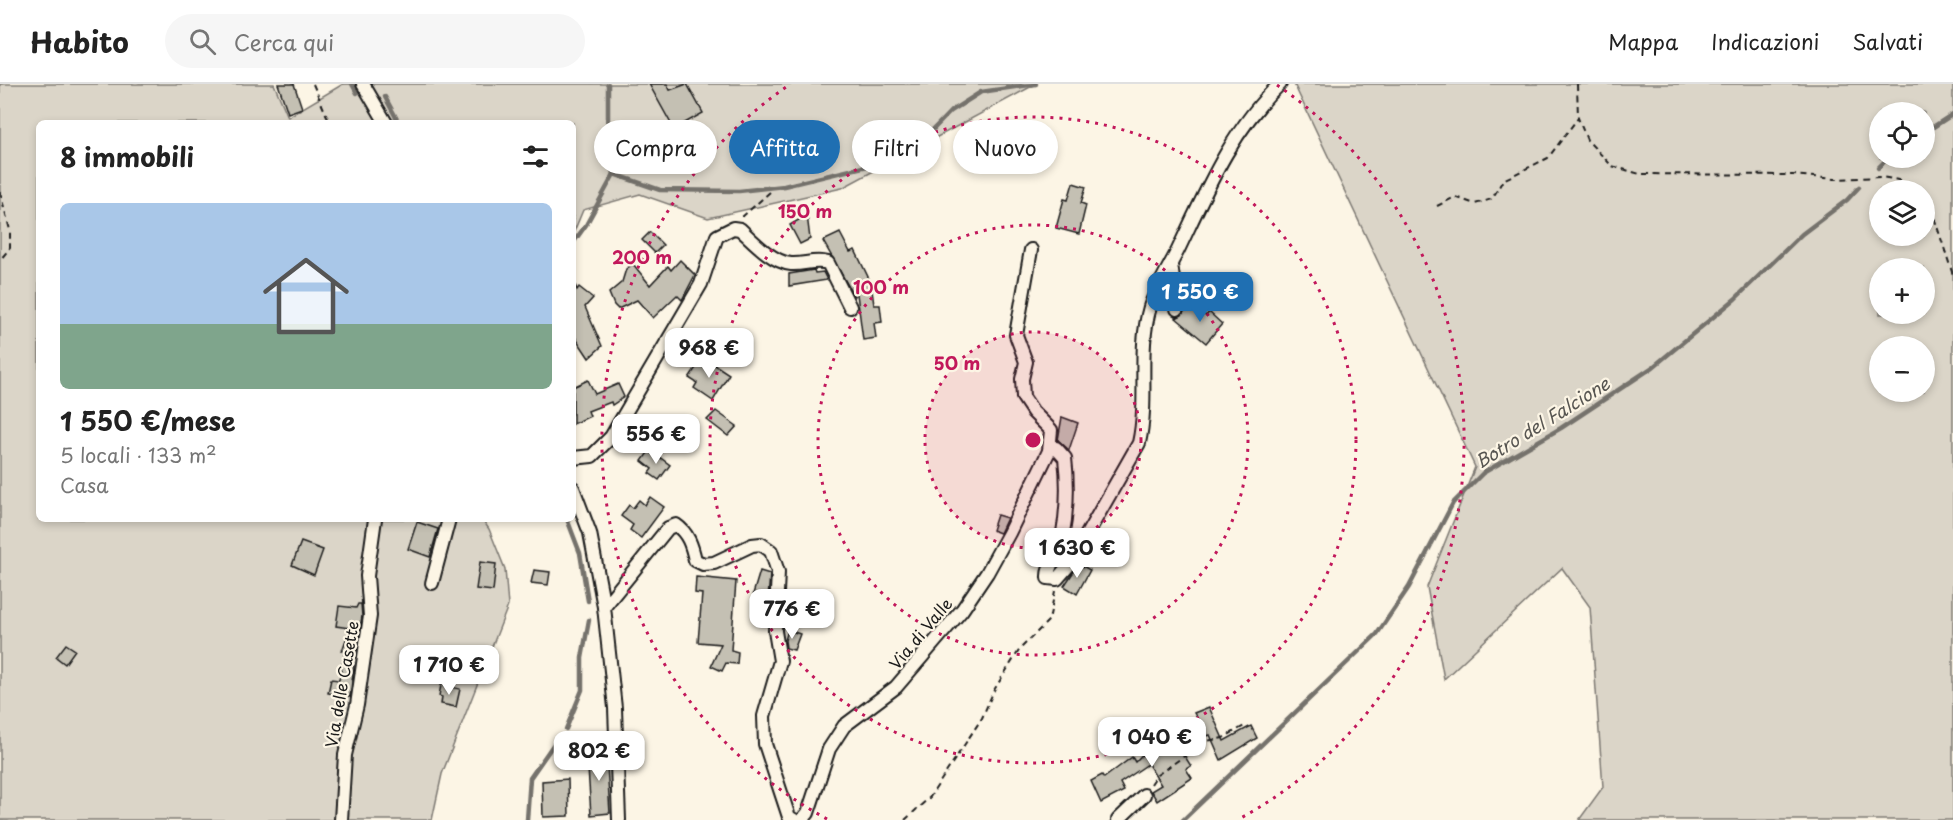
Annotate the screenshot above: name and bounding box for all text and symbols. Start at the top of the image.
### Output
search box [165,14,585,68]
text: Habito [30,20,129,63]
icon: search [186,25,219,58]
text: Cerca qui [234,25,334,58]
text: Mappa [1608,25,1678,57]
text: Indicazioni [1711,25,1819,57]
text: Salvati [1852,25,1923,57]
map controls [1869,102,1935,402]
button: locate [1869,102,1935,168]
chip: Compra [594,120,717,174]
chip: Affitta [729,120,840,174]
chip: Filtri [852,120,941,174]
chip: Nuovo [953,120,1058,174]
text: 8 immobili [60,137,194,176]
icon: filters [519,140,552,173]
button: layers [1869,180,1935,246]
text: 150 m [778,197,832,224]
icon: home [252,242,360,350]
text: 200 m [612,243,672,270]
button: + [1869,258,1935,324]
pin: 1 550 € [1145,272,1255,323]
text: 100 m [853,273,909,300]
text: 1 550 € [1161,276,1239,306]
pin: 968 € [667,328,751,379]
text: 968 € [679,332,739,362]
button: − [1869,336,1935,402]
text: 50 m [934,349,980,376]
water label: Botro del Falcione [1469,369,1615,474]
text: 1 550 €/mese [60,401,235,440]
pin: 556 € [614,414,698,465]
text: 556 € [626,418,686,448]
centre of rings [1023,430,1043,450]
text: 5 locali · 133 m² [60,440,216,470]
text: Casa [60,470,109,500]
pin: 1 630 € [1022,528,1132,579]
text: 1 630 € [1038,532,1116,562]
pin: 776 € [750,589,834,640]
street label: Via di Valle [883,592,957,674]
text: 776 € [763,593,821,623]
street label: Via delle Casette [318,619,364,749]
pin: 1 710 € [394,645,504,696]
text: 1 710 € [413,649,485,679]
pin: 1 040 € [1097,717,1207,768]
text: 1 040 € [1112,721,1192,751]
pin: 802 € [557,731,641,782]
text: 802 € [568,735,630,765]

